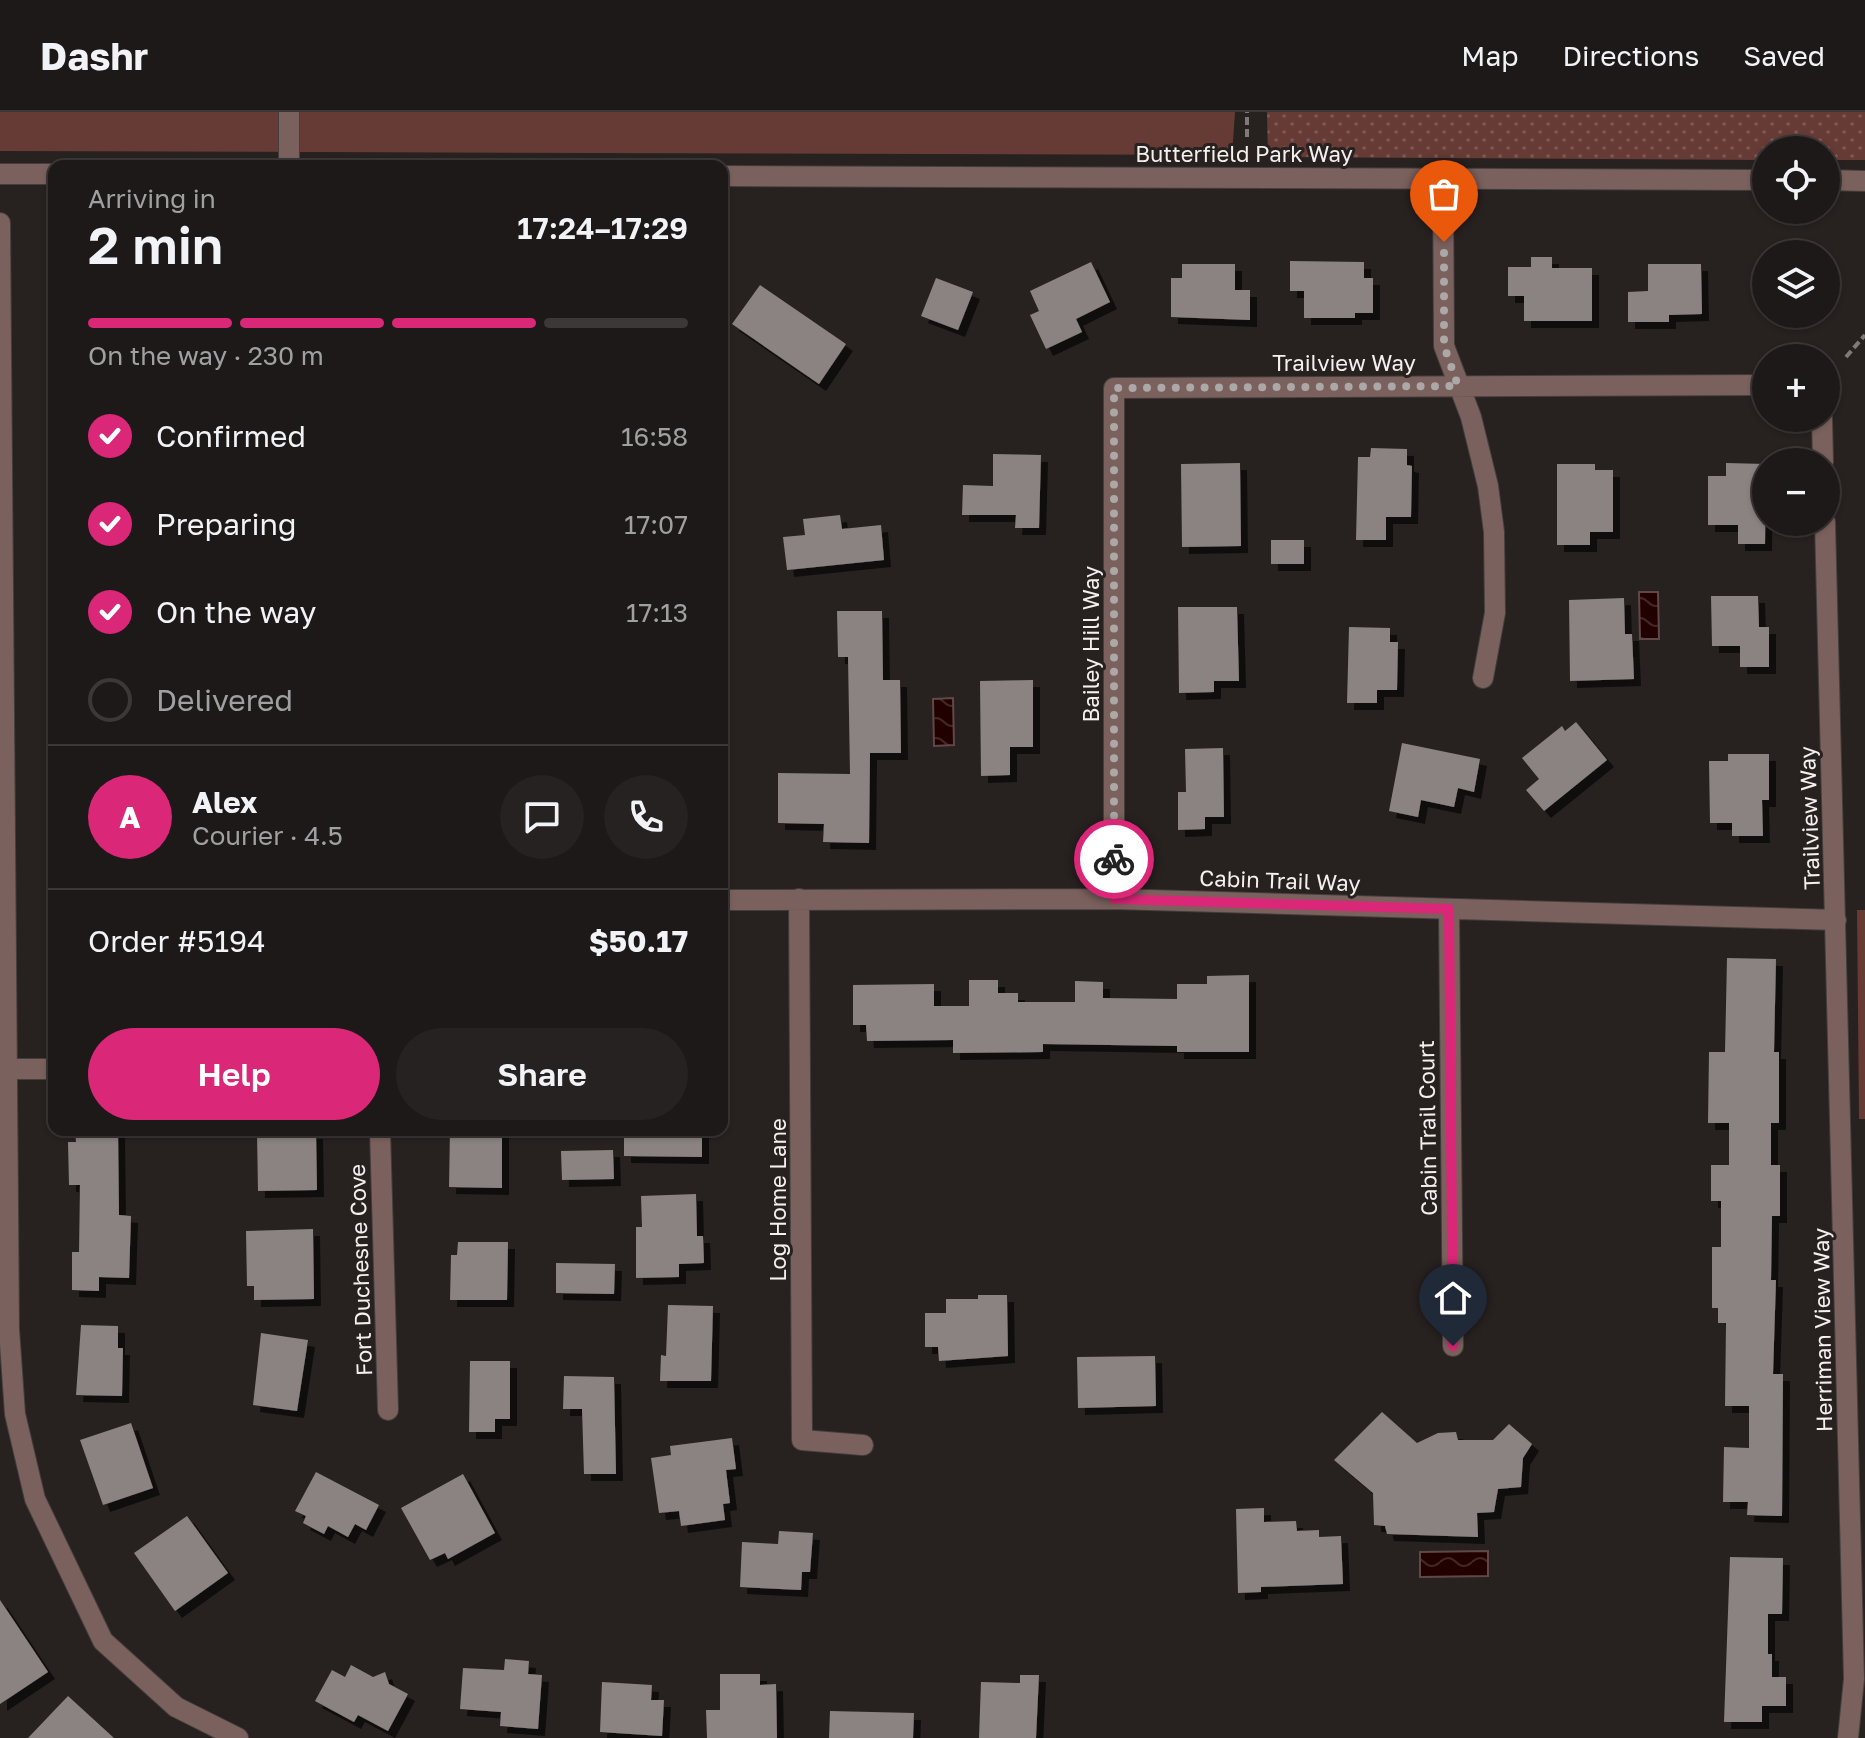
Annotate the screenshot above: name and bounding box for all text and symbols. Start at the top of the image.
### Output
text: Dashr [40,33,148,78]
text: Map [1461,39,1518,72]
text: Directions [1562,39,1699,72]
text: Saved [1743,39,1825,72]
map controls [1752,136,1840,536]
button: locate [1752,136,1840,224]
street label: Butterfield Park Way [1135,140,1353,167]
pin [1410,160,1478,242]
icon: bag [1422,172,1466,216]
text: Arriving in [88,183,216,214]
text: 17:24–17:29 [517,210,688,246]
text: 2 min [88,213,223,275]
button: layers [1752,240,1840,328]
text: On the way · 230 m [88,340,324,371]
button: + [1752,344,1840,432]
street label: Trailview Way [1272,349,1416,376]
icon: check [88,414,132,458]
text: Confirmed [156,418,306,454]
text: 16:58 [621,421,688,452]
button: − [1752,448,1840,536]
icon: check [88,502,132,546]
text: Preparing [156,506,297,542]
text: 17:07 [624,509,688,540]
street label: Bailey Hill Way [1077,566,1104,722]
icon: check [88,590,132,634]
text: On the way [156,594,316,630]
text: 17:13 [626,597,688,628]
text: Delivered [156,682,293,718]
street label: Trailview Way [1793,746,1825,890]
button: chat [500,775,584,859]
button: phone [604,775,688,859]
text: Alex [192,784,257,820]
text: A [119,799,141,835]
courier [1074,819,1154,899]
text: Courier · 4.5 [192,820,343,851]
icon: bike [1092,837,1136,881]
street label: Cabin Trail Way [1199,864,1361,896]
text: Order #5194 [88,923,265,959]
text: $50.17 [589,923,688,959]
button: Help [88,1028,380,1120]
button: Share [396,1028,688,1120]
street label: Cabin Trail Court [1412,1040,1442,1216]
street label: Log Home Lane [764,1118,791,1282]
street label: Fort Duchesne Cove [343,1163,377,1377]
street label: Herriman View Way [1807,1228,1837,1432]
pin [1419,1264,1487,1346]
icon: home [1431,1276,1475,1320]

